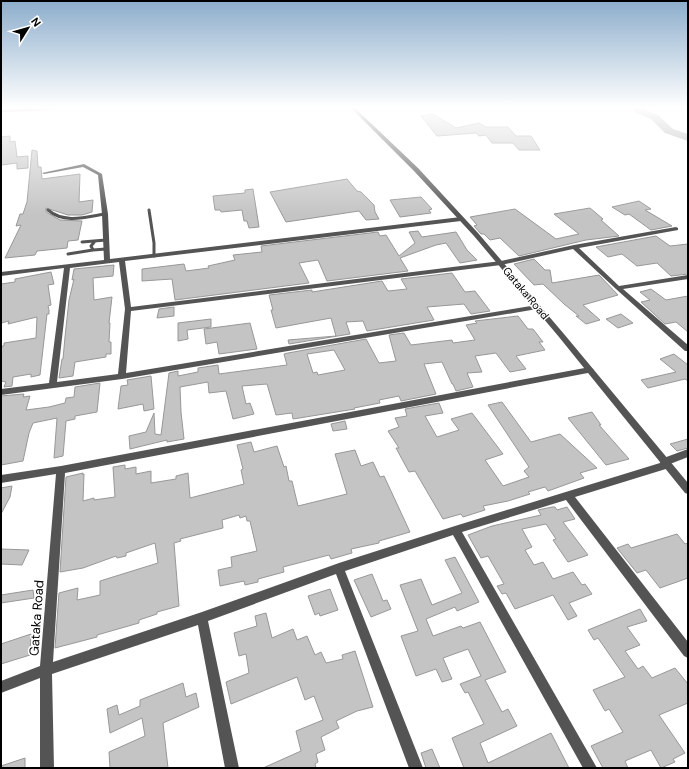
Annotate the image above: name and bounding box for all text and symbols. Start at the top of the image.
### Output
north arrow [8,8,48,48]
text: N [28,15,44,29]
street label: Gataka Road [500,264,552,322]
street label: Gataka Road [25,579,48,657]

